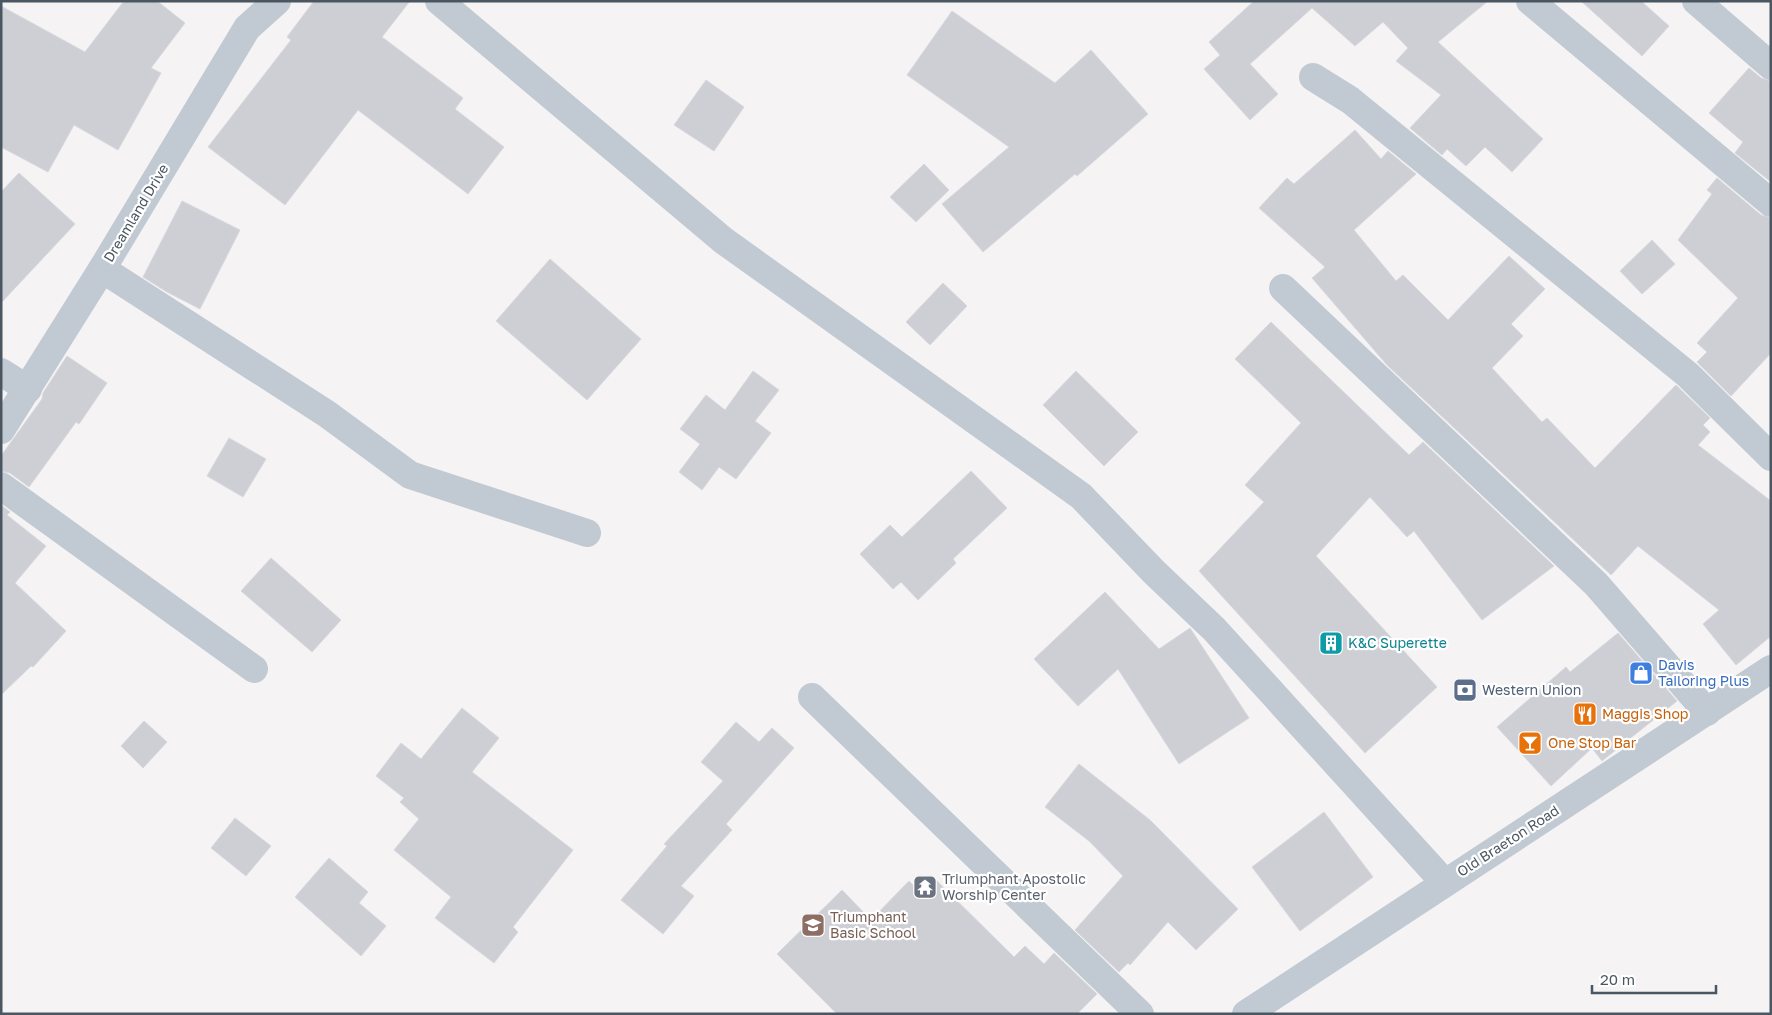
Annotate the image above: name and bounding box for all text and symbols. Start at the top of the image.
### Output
street label: Dreamland Drive [100,161,172,265]
building icon: K&C Superette [1318,630,1344,656]
place label: K&C Superette [1348,634,1447,651]
place label: Davis Tailoring Plus [1658,656,1749,689]
shop icon: Davis Tailoring Plus [1628,660,1654,686]
bank icon: Western Union [1452,677,1478,703]
place label: Western Union [1482,681,1581,698]
restaurant icon: Maggis Shop [1572,701,1598,727]
place label: Maggis Shop [1602,705,1688,722]
bar icon: One Stop Bar [1517,730,1543,756]
place label: One Stop Bar [1548,734,1637,751]
street label: Old Braeton Road [1454,801,1562,880]
place label: Triumphant Apostolic Worship Center [942,870,1086,903]
temple icon: Triumphant Apostolic Worship Center [912,874,938,900]
place label: Triumphant Basic School [830,908,916,941]
school or university icon: Triumphant Basic School [800,912,826,938]
scale bar [1592,962,1716,994]
text: 20 m [1600,970,1635,988]

